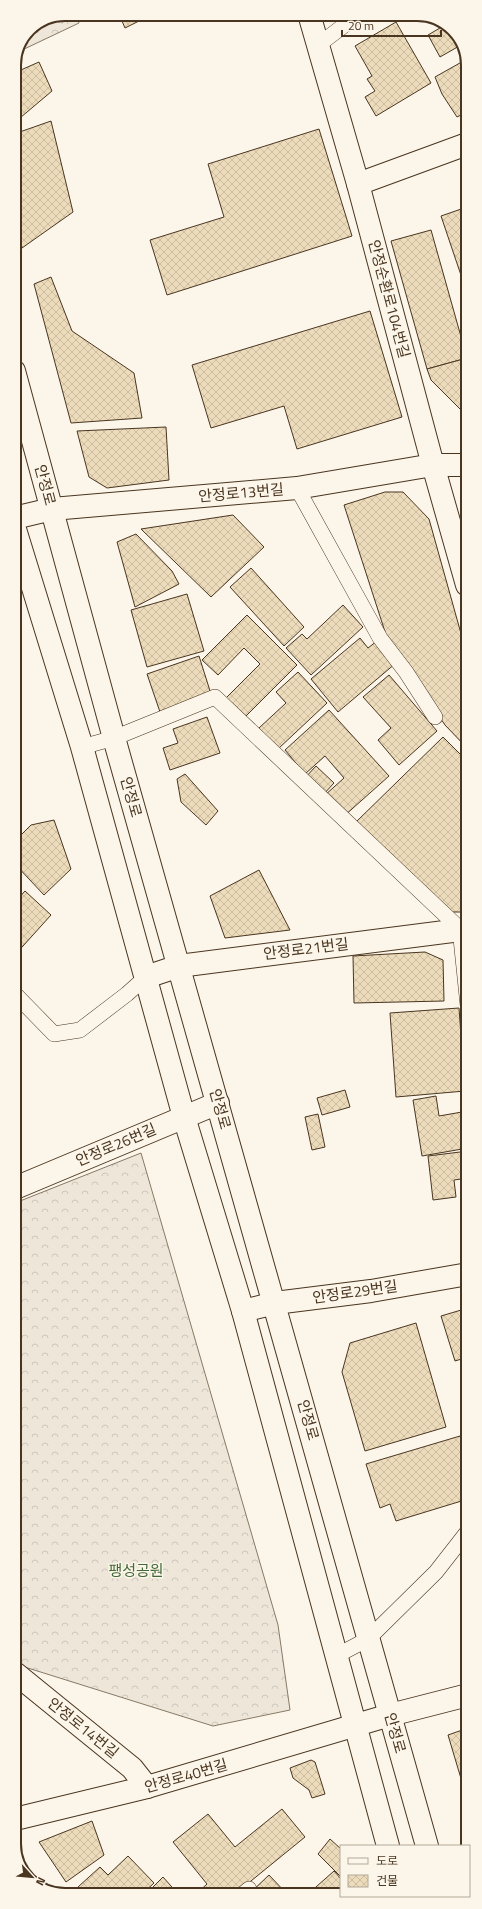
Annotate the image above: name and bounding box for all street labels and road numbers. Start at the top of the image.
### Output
street label: 안정순환로104번길 [363,237,416,361]
street label: 안정로 [29,462,62,508]
street label: 안정로13번길 [197,477,285,508]
street label: 안정로 [115,774,148,820]
street label: 안정로21번길 [262,932,350,965]
street label: 안정로 [204,1086,237,1132]
street label: 안정로26번길 [72,1117,160,1172]
street label: 안정로29번길 [311,1274,399,1309]
street label: 안정로 [292,1397,325,1443]
street label: 안정로14번길 [43,1692,124,1764]
street label: 안정로 [379,1710,412,1756]
street label: 안정로40번길 [141,1753,230,1798]

